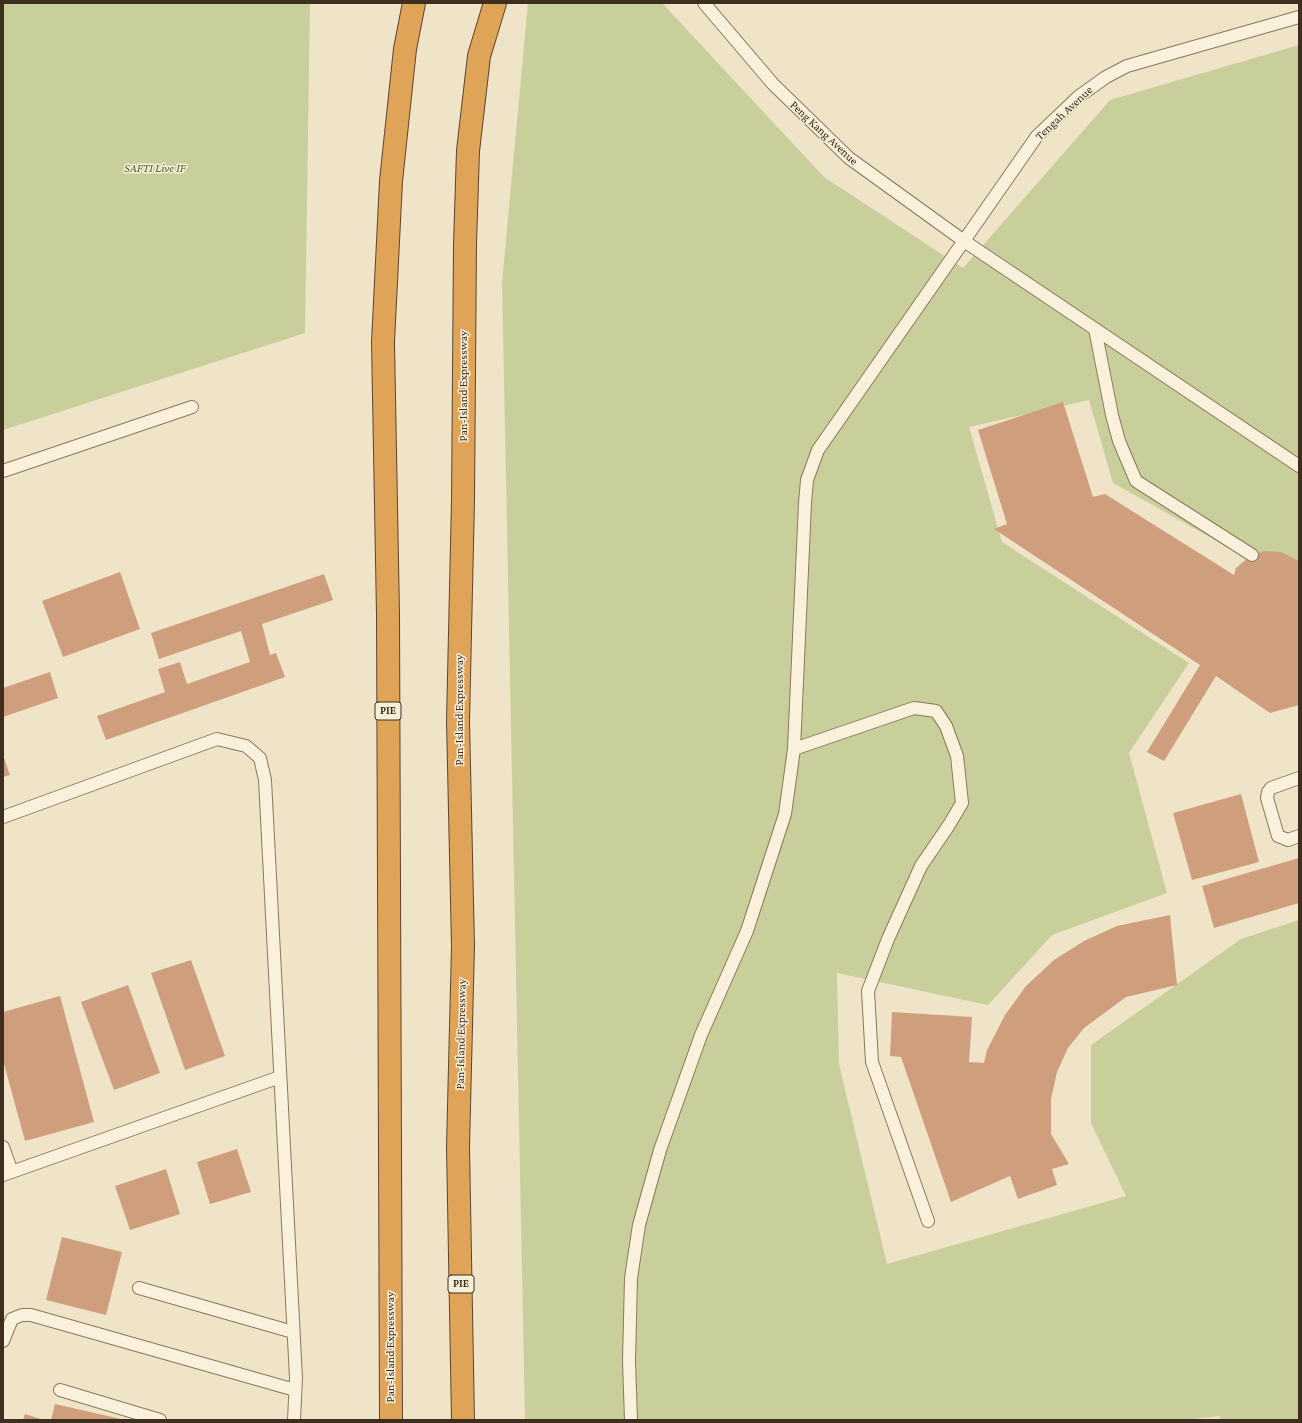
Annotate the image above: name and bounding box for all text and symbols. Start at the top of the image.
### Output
street label: Tengah Avenue [1032,83,1096,143]
street label: Peng Kang Avenue [787,98,861,168]
park label: SAFTI Live IF [124,161,186,175]
street label: Pan-Island Expressway [456,331,470,441]
street label: Pan-Island Expressway [452,655,466,765]
road number: PIE [375,702,401,720]
street label: Pan-Island Expressway [453,978,469,1090]
road number: PIE [448,1275,474,1293]
street label: Pan-Island Expressway [383,1292,397,1402]

